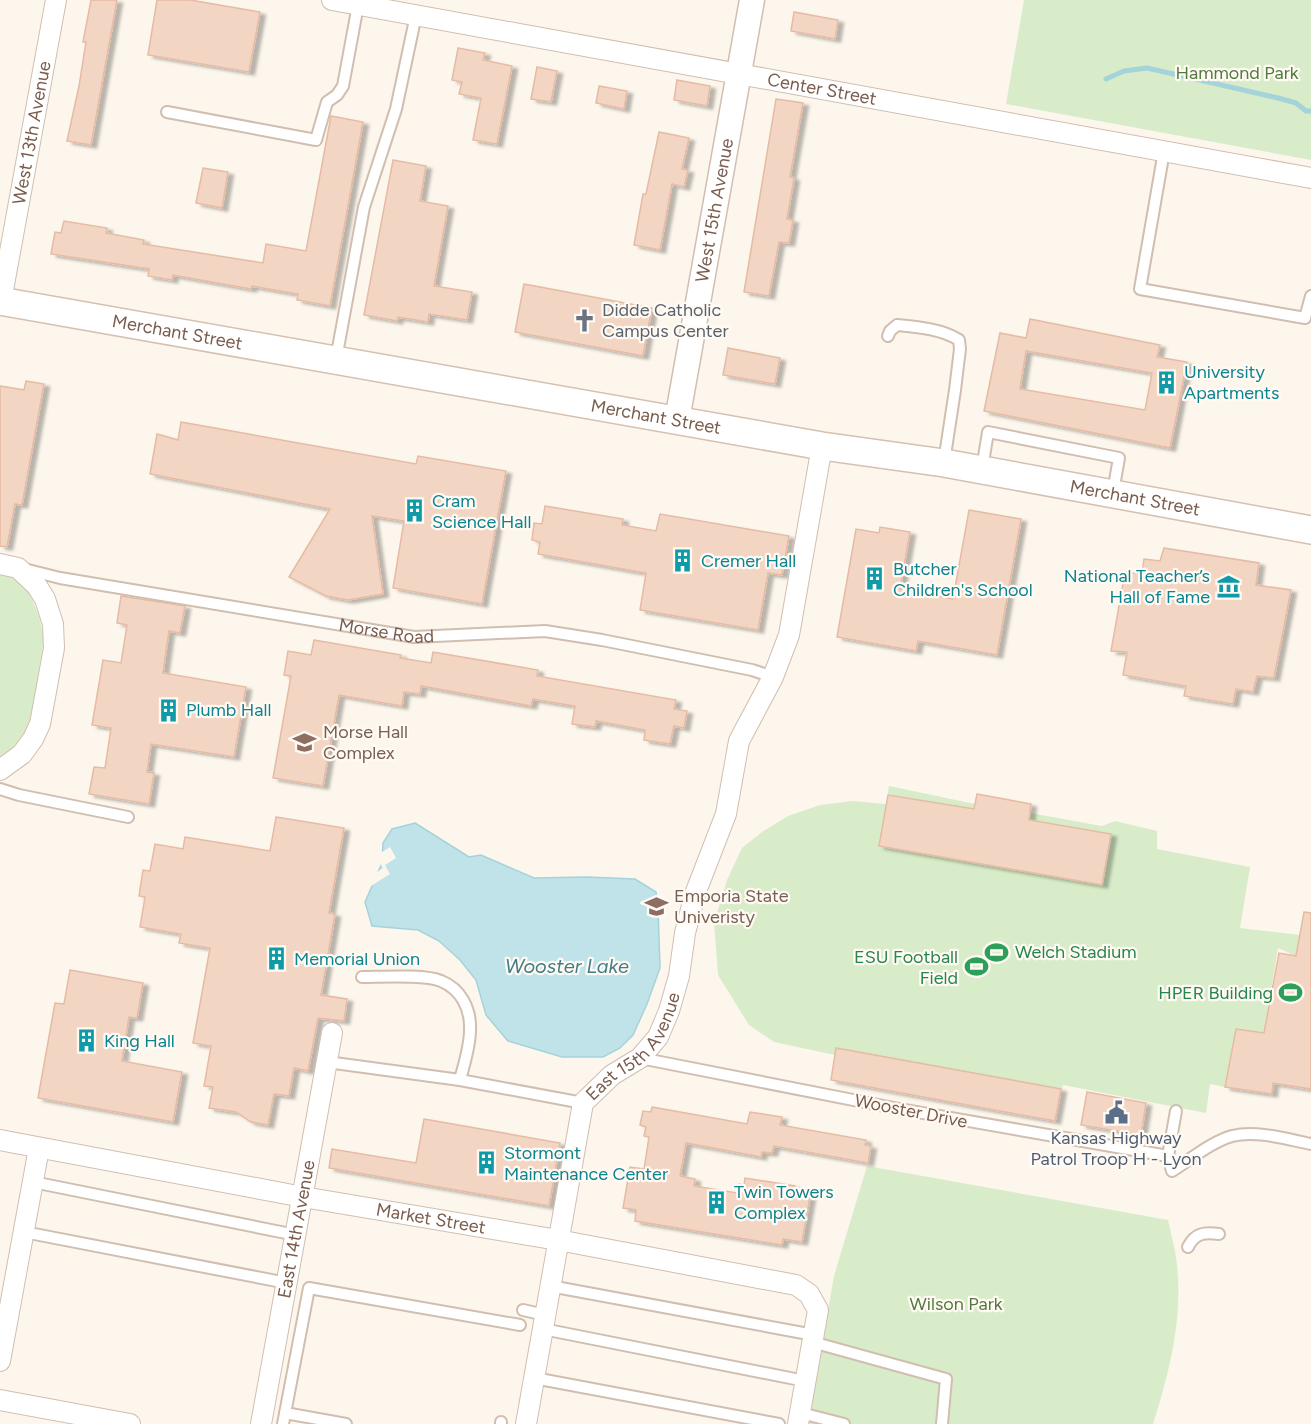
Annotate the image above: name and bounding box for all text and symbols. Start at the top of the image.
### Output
street label: West 13th Avenue [8,59,56,206]
park label: Hammond Park [1175,62,1299,84]
street label: Center Street [766,68,878,110]
street label: West 15th Avenue [691,136,738,284]
place label: Didde Catholic Campus Center [602,299,729,342]
church icon: Didde Catholic Campus Center [571,307,597,333]
street label: Merchant Street [110,310,244,355]
place label: University Apartments [1184,361,1279,404]
building icon: University Apartments [1153,369,1179,395]
street label: Merchant Street [589,394,723,439]
street label: Merchant Street [1068,475,1202,521]
place label: Cram Science Hall [432,490,531,533]
building icon: Cram Science Hall [401,498,427,524]
building icon: Cremer Hall [670,548,696,574]
place label: Cremer Hall [701,550,796,572]
place label: Butcher Children's School [893,558,1033,601]
place label: National Teacher’s Hall of Fame [1064,565,1210,608]
building icon: Butcher Children's School [862,566,888,592]
museum icon: National Teacher’s Hall of Fame [1215,573,1241,599]
street label: Morse Road [337,614,434,648]
building icon: Plumb Hall [155,697,181,723]
place label: Plumb Hall [186,699,271,721]
place label: Morse Hall Complex [323,721,408,764]
school or university icon: Morse Hall Complex [292,729,318,755]
place label: Emporia State Univeristy [674,885,789,928]
school or university icon: Emporia State Univeristy [643,893,669,919]
sports icon: Welch Stadium [984,939,1010,965]
place label: Welch Stadium [1015,941,1137,963]
building icon: Memorial Union [263,946,289,972]
place label: ESU Football Field [854,946,958,989]
place label: Memorial Union [294,948,420,970]
water label: Wooster Lake [505,954,629,978]
sports icon: ESU Football Field [963,954,989,980]
sports icon: HPER Building [1278,980,1304,1006]
place label: HPER Building [1158,982,1273,1004]
street label: East 15th Avenue [581,990,685,1105]
building icon: King Hall [73,1028,99,1054]
place label: King Hall [104,1030,175,1052]
street label: Wooster Drive [853,1089,969,1133]
public building icon: Kansas Highway Patrol Troop H - Lyon [1103,1099,1129,1125]
place label: Kansas Highway Patrol Troop H - Lyon [1030,1127,1202,1170]
place label: Stormont Maintenance Center [504,1142,668,1185]
building icon: Stormont Maintenance Center [473,1150,499,1176]
street label: East 14th Avenue [273,1158,320,1300]
place label: Twin Towers Complex [734,1181,834,1224]
building icon: Twin Towers Complex [703,1189,729,1215]
street label: Market Street [375,1199,487,1239]
park label: Wilson Park [910,1293,1003,1315]

